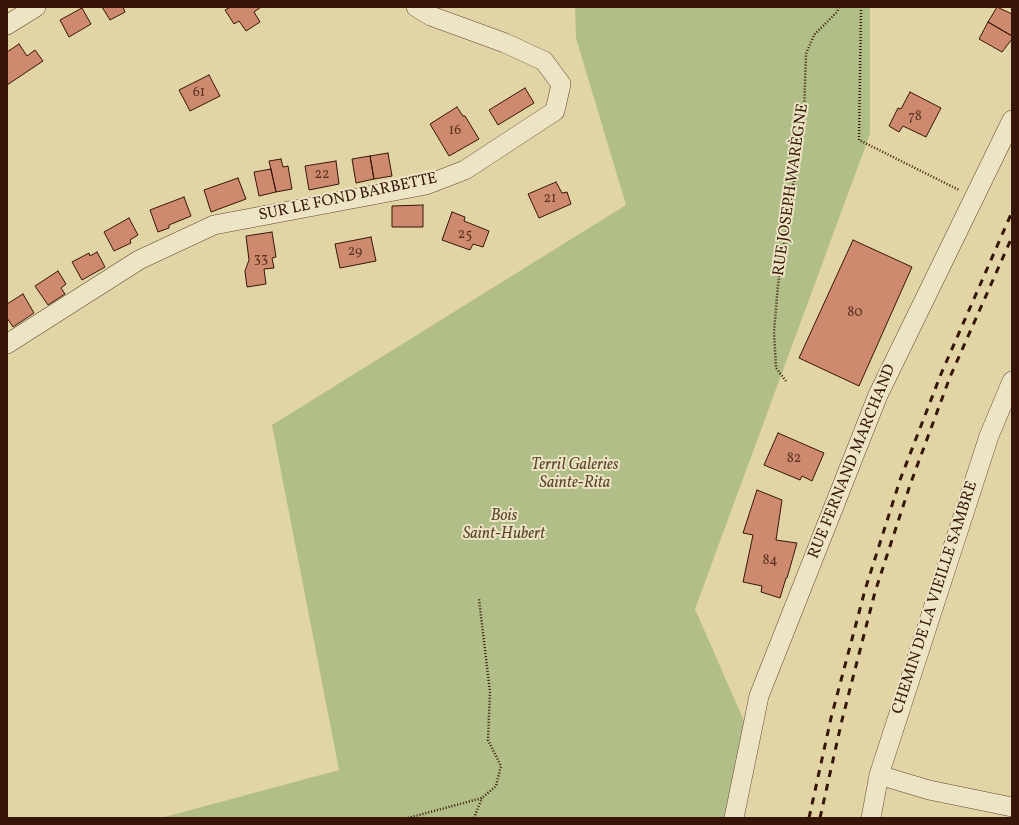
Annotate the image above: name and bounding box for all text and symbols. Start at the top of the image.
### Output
house number: 61 [193,85,205,101]
street label: RUE JOSEPH WARÈGNE [770,103,814,277]
house number: 78 [908,109,922,125]
house number: 16 [449,123,461,139]
house number: 22 [314,167,330,183]
street label: SUR LE FOND BARBETTE [257,170,439,226]
house number: 21 [544,191,556,207]
house number: 25 [458,227,472,243]
house number: 29 [348,244,362,260]
house number: 33 [254,251,268,267]
house number: 80 [847,305,863,321]
street label: RUE FERNAND MARCHAND [805,362,901,562]
house number: 82 [787,451,801,467]
park label: Terril Galeries Sainte-Rita [531,456,619,494]
street label: CHEMIN DE LA VIEILLE SAMBRE [889,479,983,717]
park label: Bois Saint-Hubert [463,507,545,545]
house number: 84 [762,553,778,569]

